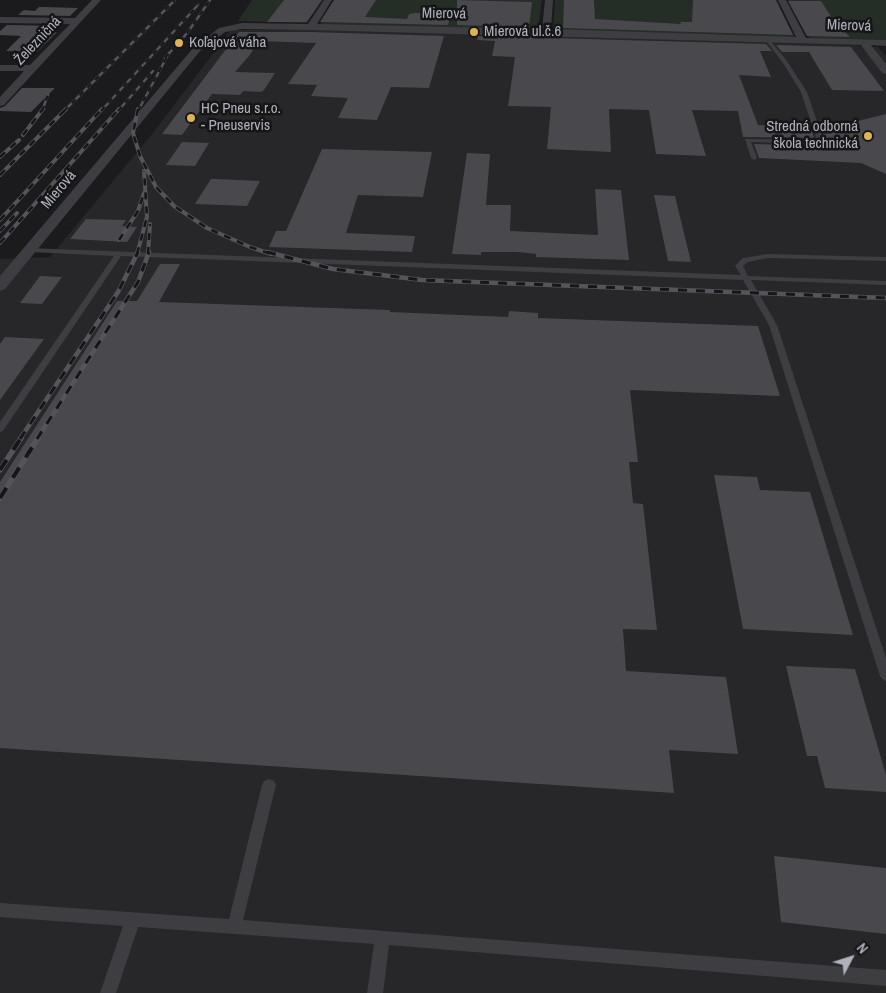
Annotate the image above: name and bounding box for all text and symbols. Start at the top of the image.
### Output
street label: Mierová [422,5,466,23]
street label: Železničná [11,13,65,69]
street label: Mierová [826,16,872,36]
place label: Mierová ul.č.6 [484,23,561,41]
marker: Mierová ul.č.6 [468,26,480,38]
place label: Koľajová váha [189,34,266,52]
marker: Koľajová váha [173,37,185,49]
place label: HC Pneu s.r.o. - Pneuservis [201,100,281,135]
marker: HC Pneu s.r.o. - Pneuservis [185,112,197,124]
place label: Stredná odborná škola technická [766,118,858,153]
marker: Stredná odborná škola technická [862,130,874,142]
street label: Mierová [38,167,80,213]
north arrow [826,933,876,983]
text: N [853,939,872,957]

